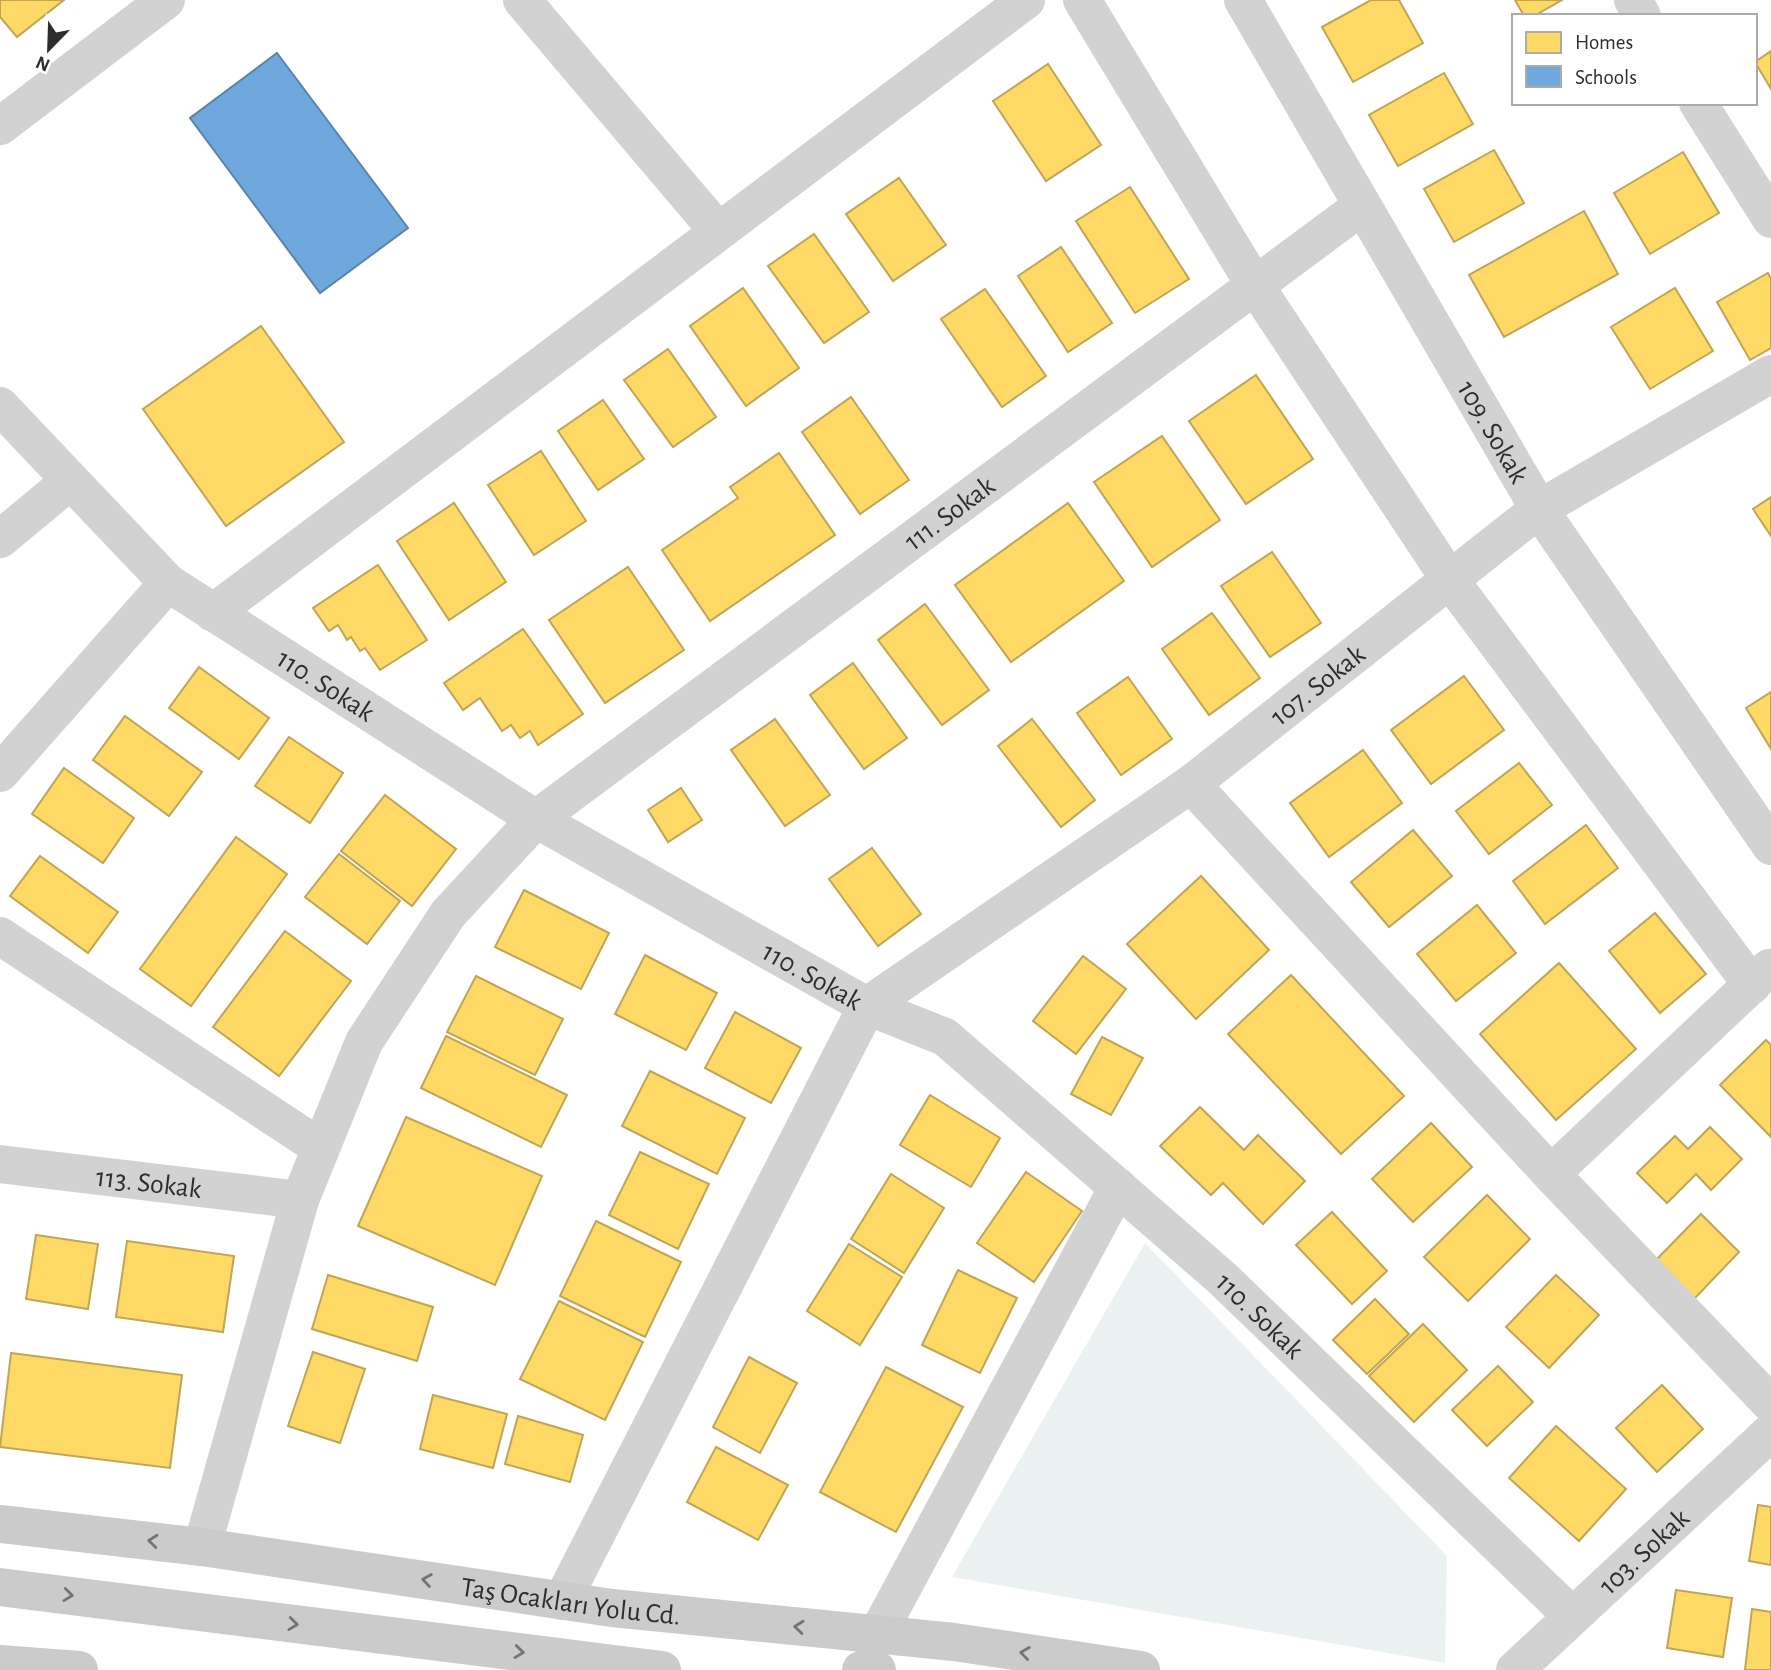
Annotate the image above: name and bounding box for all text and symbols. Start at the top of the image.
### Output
north arrow [14,14,84,84]
legend [1512,14,1757,105]
text: Homes [1575,32,1633,53]
text: N [33,52,53,75]
text: Schools [1575,67,1637,88]
street label: 109. Sokak [1452,376,1533,488]
street label: 111. Sokak [900,472,1001,556]
street label: 107. Sokak [1266,640,1371,732]
street label: 110. Sokak [272,645,379,728]
street label: 110. Sokak [757,938,866,1016]
street label: 113. Sokak [94,1164,203,1204]
street label: 110. Sokak [1210,1269,1308,1365]
street label: 103. Sokak [1594,1504,1695,1600]
one-way arrow [148,1534,159,1549]
one-way arrow [421,1573,433,1588]
street label: Taş Ocakları Yolu Cd. [459,1574,682,1631]
one-way arrow [62,1588,74,1603]
one-way arrow [288,1616,299,1631]
one-way arrow [793,1620,804,1635]
one-way arrow [513,1644,525,1659]
one-way arrow [1019,1646,1030,1661]

